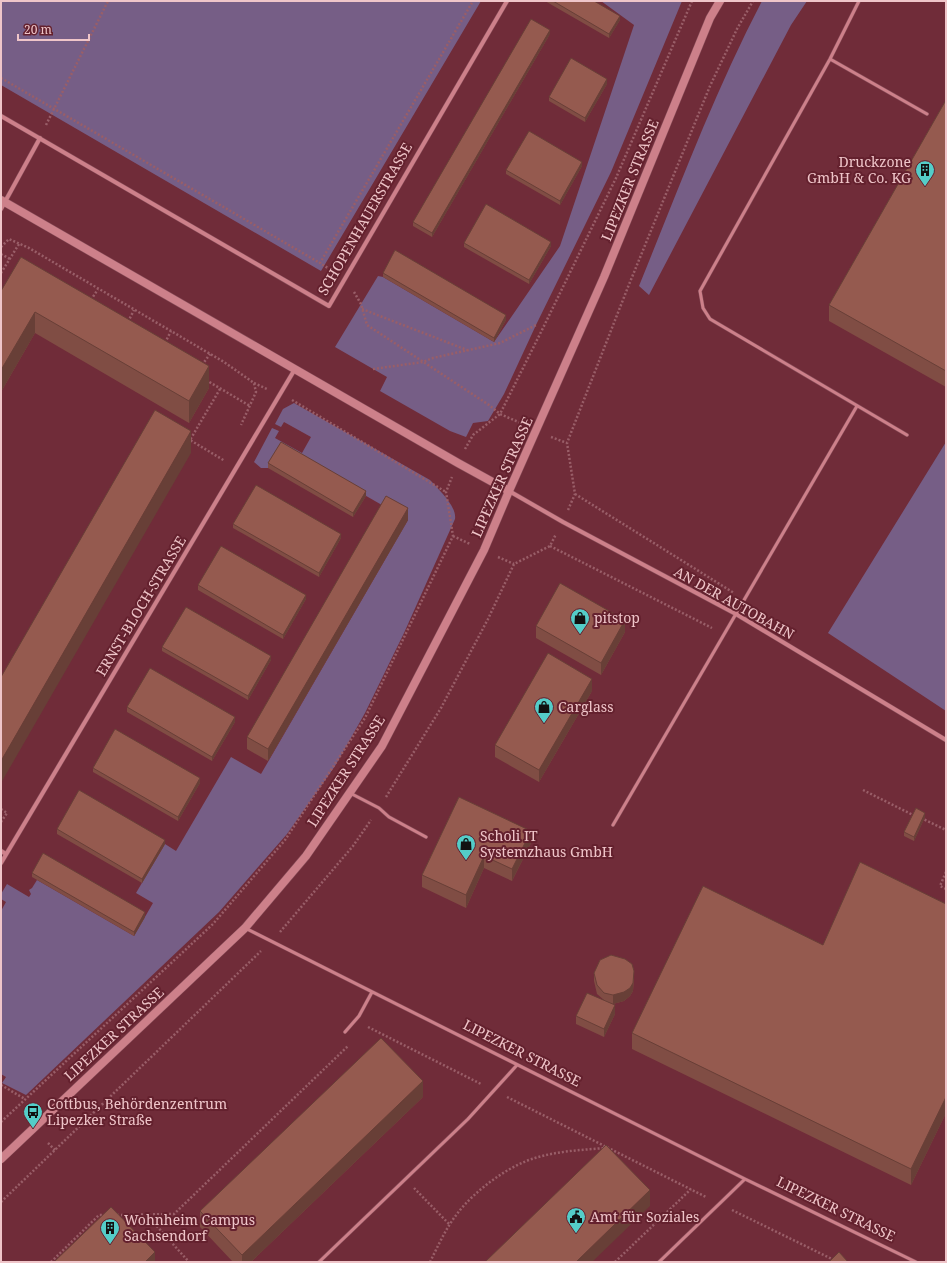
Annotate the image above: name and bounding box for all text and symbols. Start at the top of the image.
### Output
scale bar [18,16,89,42]
text: 20 m [24,21,52,38]
street label: LIPEZKER STRASSE [596,116,663,243]
street label: SCHOPENHAUERSTRASSE [313,139,416,298]
place label: Druckzone GmbH & Co. KG [807,152,911,187]
building icon: Druckzone GmbH & Co. KG [914,159,936,187]
street label: LIPEZKER STRASSE [467,413,537,540]
street label: ERNST-BLOCH-STRASSE [91,532,190,679]
street label: AN DER AUTOBAHN [671,562,798,644]
shop icon: pitstop [569,607,591,635]
place label: pitstop [594,608,640,627]
shop icon: Carglass [533,696,555,724]
place label: Carglass [558,697,613,716]
street label: LIPEZKER STRASSE [302,711,389,830]
place label: Scholi IT Systemzhaus GmbH [480,826,613,861]
shop icon: Scholi IT Systemzhaus GmbH [455,833,477,861]
street label: LIPEZKER STRASSE [60,982,168,1085]
street label: LIPEZKER STRASSE [460,1015,585,1091]
place label: Cottbus, Behördenzentrum Lipezker Straße [47,1094,227,1129]
bus stop icon: Cottbus, Behördenzentrum Lipezker Straße [22,1101,44,1129]
street label: LIPEZKER STRASSE [774,1172,899,1246]
public building icon: Amt für Soziales [565,1206,587,1234]
place label: Amt für Soziales [590,1207,699,1226]
place label: Wohnheim Campus Sachsendorf [124,1210,255,1245]
building icon: Wohnheim Campus Sachsendorf [99,1217,121,1245]

